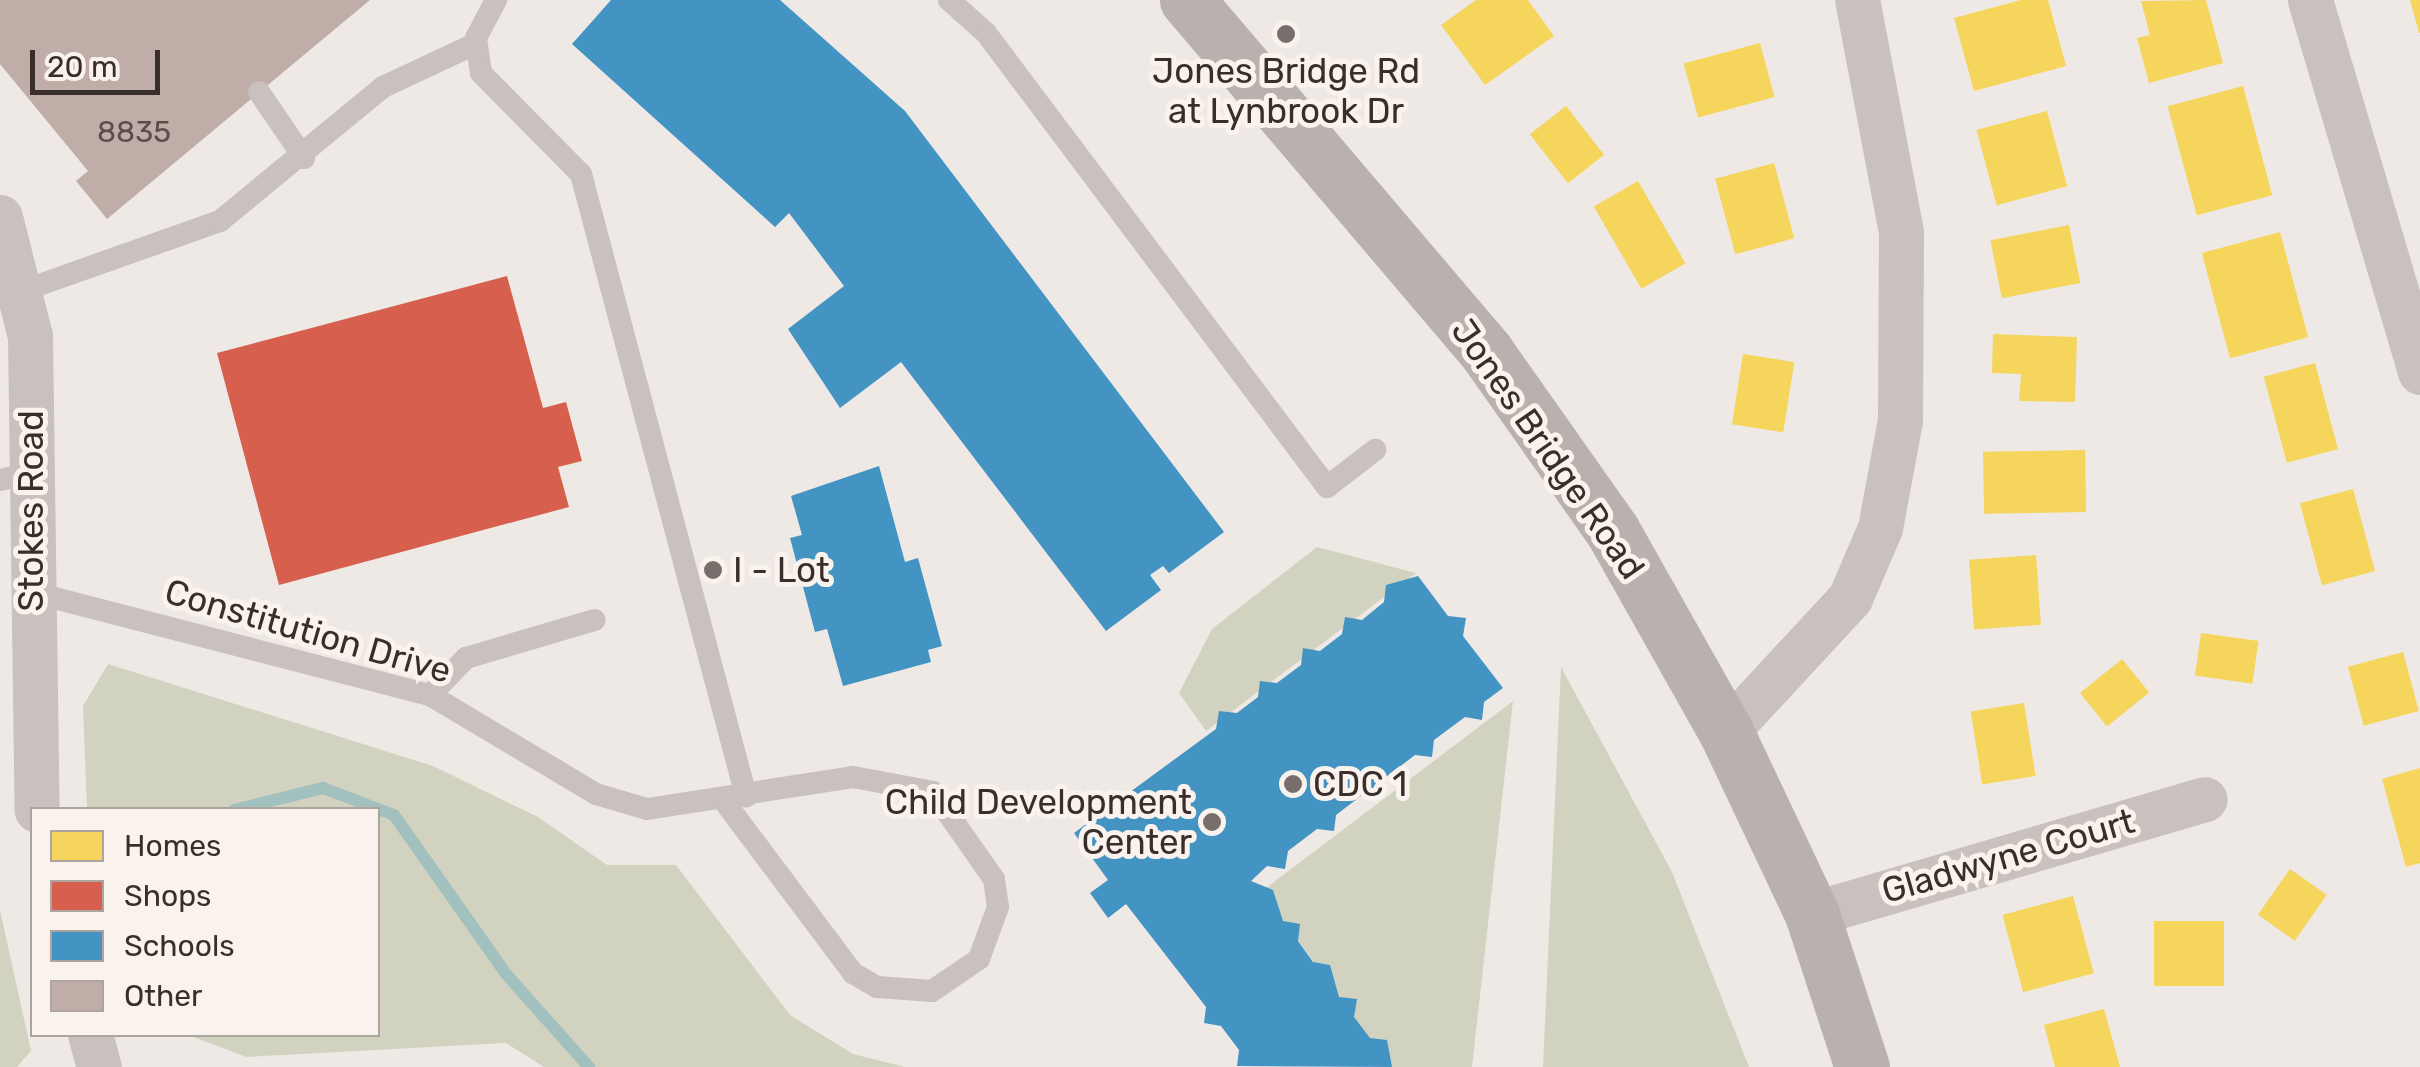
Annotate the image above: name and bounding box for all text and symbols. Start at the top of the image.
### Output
marker: Jones Bridge Rd at Lynbrook Dr [1275,23,1297,45]
scale bar [35,30,165,92]
text: 20 m [47,49,118,85]
place label: Jones Bridge Rd at Lynbrook Dr [1152,50,1420,132]
house number: 8835 [97,114,171,150]
street label: Jones Bridge Road [1443,311,1653,587]
street label: Stokes Road [10,410,52,612]
place label: I - Lot [733,549,830,591]
marker: I - Lot [702,559,724,581]
street label: Constitution Drive [160,570,456,692]
place label: CDC 1 [1313,763,1407,805]
marker: CDC 1 [1282,773,1304,795]
place label: Child Development Center [885,781,1192,863]
street label: Gladwyne Court [1877,800,2139,912]
legend [30,807,380,1037]
marker: Child Development Center [1201,811,1223,833]
text: Homes [124,828,221,864]
text: Shops [124,878,211,914]
text: Schools [124,928,235,964]
text: Other [124,978,203,1014]

